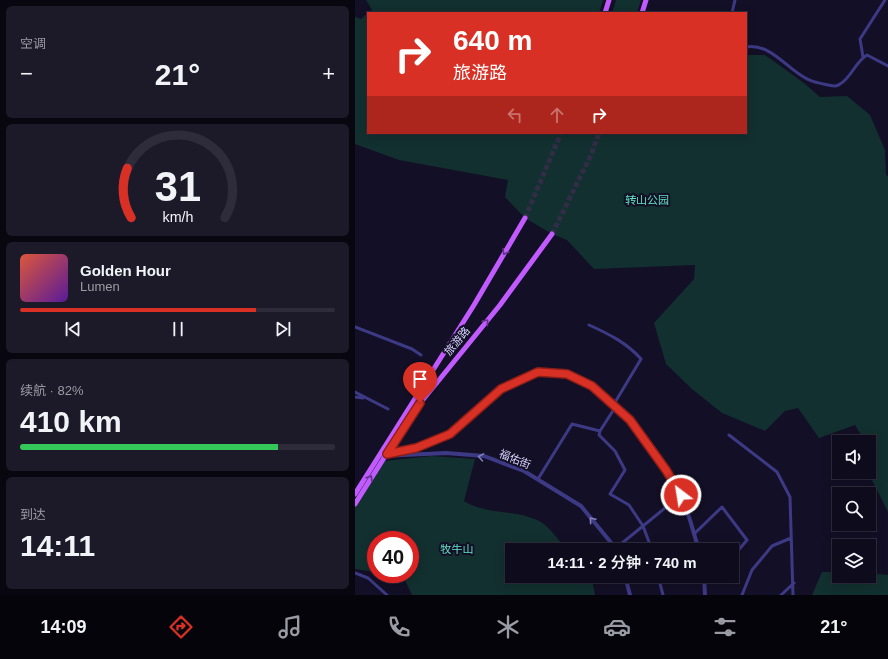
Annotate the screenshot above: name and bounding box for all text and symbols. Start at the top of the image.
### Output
text: 640 m [453,25,532,56]
icon: right [387,28,439,80]
text: 空调 [20,36,46,51]
text: 21° [155,58,200,91]
text: − [20,61,33,86]
text: + [322,61,335,86]
text: 旅游路 [453,63,507,83]
icon: left [504,104,526,126]
icon: ahead [546,104,568,126]
icon: right [588,104,610,126]
text: 31 [154,162,201,209]
park label: 转山公园 [625,194,669,206]
text: km/h [162,208,193,224]
one-way arrow [503,248,510,255]
text: Golden Hour [80,262,171,279]
text: Lumen [80,279,120,294]
icon: previous [62,318,84,340]
icon: pause [167,318,189,340]
icon: next [272,318,294,340]
one-way arrow [481,319,488,327]
street label: 旅游路 [442,325,472,357]
pin [403,362,437,403]
icon: arrive [409,368,431,390]
text: 续航 · 82% [20,383,84,398]
text: 410 km [20,405,122,438]
map controls [832,435,876,583]
button: sound [832,435,876,479]
street label: 福佑街 [497,447,533,471]
one-way arrow [478,453,484,462]
position arrow [660,474,702,516]
one-way arrow [366,475,373,482]
button: search [832,487,876,531]
text: 到达 [20,507,46,522]
one-way arrow [590,517,597,525]
text: 14:11 [20,529,95,562]
speed limit sign: 40 [367,531,419,583]
button: layers [832,539,876,583]
park label: 牧牛山 [441,543,474,555]
text: 14:11 · 2 分钟 · 740 m [547,554,697,571]
icon: directions [167,613,195,641]
icon: music [276,613,304,641]
icon: phone [385,613,413,641]
icon: climate [494,613,522,641]
icon: car [603,613,631,641]
icon: filters [711,613,739,641]
text: 14:09 [40,617,86,637]
text: 21° [820,617,847,637]

